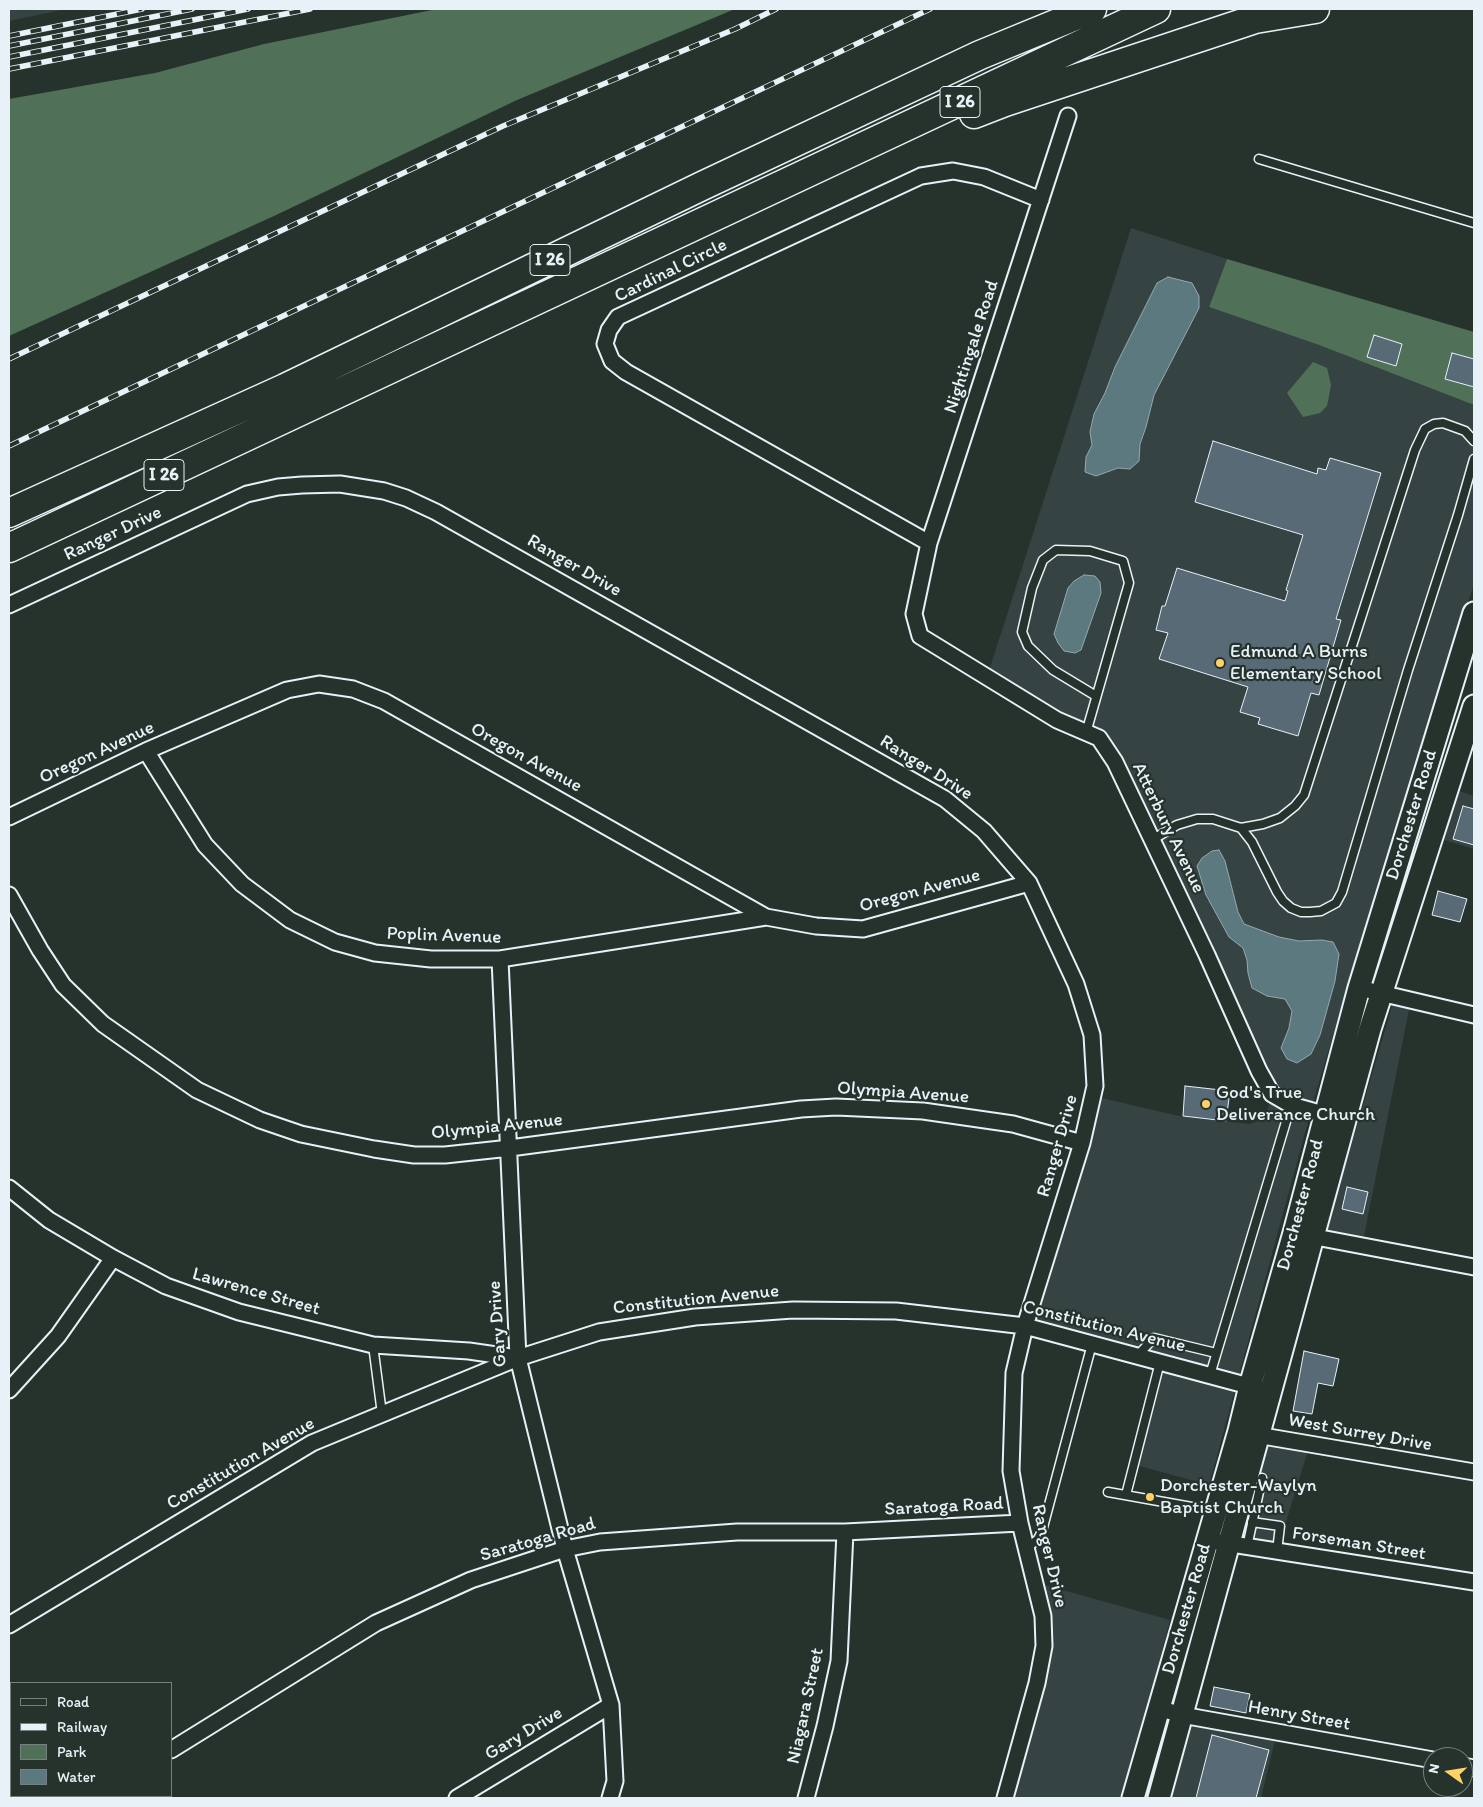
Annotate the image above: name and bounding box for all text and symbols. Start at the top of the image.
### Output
road number: I 26 [940,86,980,118]
street label: Cardinal Circle [611,234,731,308]
road number: I 26 [530,244,570,276]
street label: Nightingale Road [940,277,1004,417]
road number: I 26 [144,460,184,490]
street label: Ranger Drive [60,501,166,567]
street label: Ranger Drive [523,530,625,602]
place label: Edmund A Burns Elementary School [1230,641,1382,685]
marker: Edmund A Burns Elementary School [1214,657,1226,669]
street label: Oregon Avenue [36,716,158,790]
street label: Oregon Avenue [466,718,586,798]
street label: Ranger Drive [875,730,977,806]
street label: Dorchester Road [1381,747,1443,883]
street label: Atterbury Avenue [1126,759,1210,897]
street label: Oregon Avenue [857,864,983,918]
street label: Poplin Avenue [386,923,502,949]
street label: Olympia Avenue [836,1077,970,1109]
place label: God's True Deliverance Church [1216,1082,1375,1126]
street label: Ranger Drive [1033,1092,1083,1200]
marker: God's True Deliverance Church [1200,1098,1212,1110]
street label: Olympia Avenue [430,1109,564,1145]
street label: Dorchester Road [1273,1137,1329,1273]
street label: Lawrence Street [189,1263,323,1321]
street label: Gary Drive [484,1280,512,1368]
street label: Constitution Avenue [612,1280,780,1320]
street label: Constitution Avenue [1020,1296,1188,1358]
street label: West Surrey Drive [1286,1409,1434,1457]
street label: Constitution Avenue [163,1412,319,1516]
place label: Dorchester-Waylyn Baptist Church [1160,1475,1317,1519]
marker: Dorchester-Waylyn Baptist Church [1144,1491,1156,1503]
street label: Saratoga Road [884,1492,1004,1522]
street label: Ranger Drive [1026,1502,1072,1610]
street label: Saratoga Road [478,1513,598,1567]
street label: Forseman Street [1291,1522,1427,1566]
street label: Dorchester Road [1157,1541,1217,1677]
street label: Niagara Street [783,1646,829,1766]
legend [10,1682,172,1797]
text: Road [57,1693,89,1711]
street label: Henry Street [1246,1696,1352,1736]
street label: Gary Drive [481,1702,567,1766]
text: Railway [57,1718,107,1736]
text: Park [57,1743,87,1761]
north arrow [1423,1747,1473,1797]
text: N [1425,1762,1443,1775]
text: Water [57,1768,95,1786]

